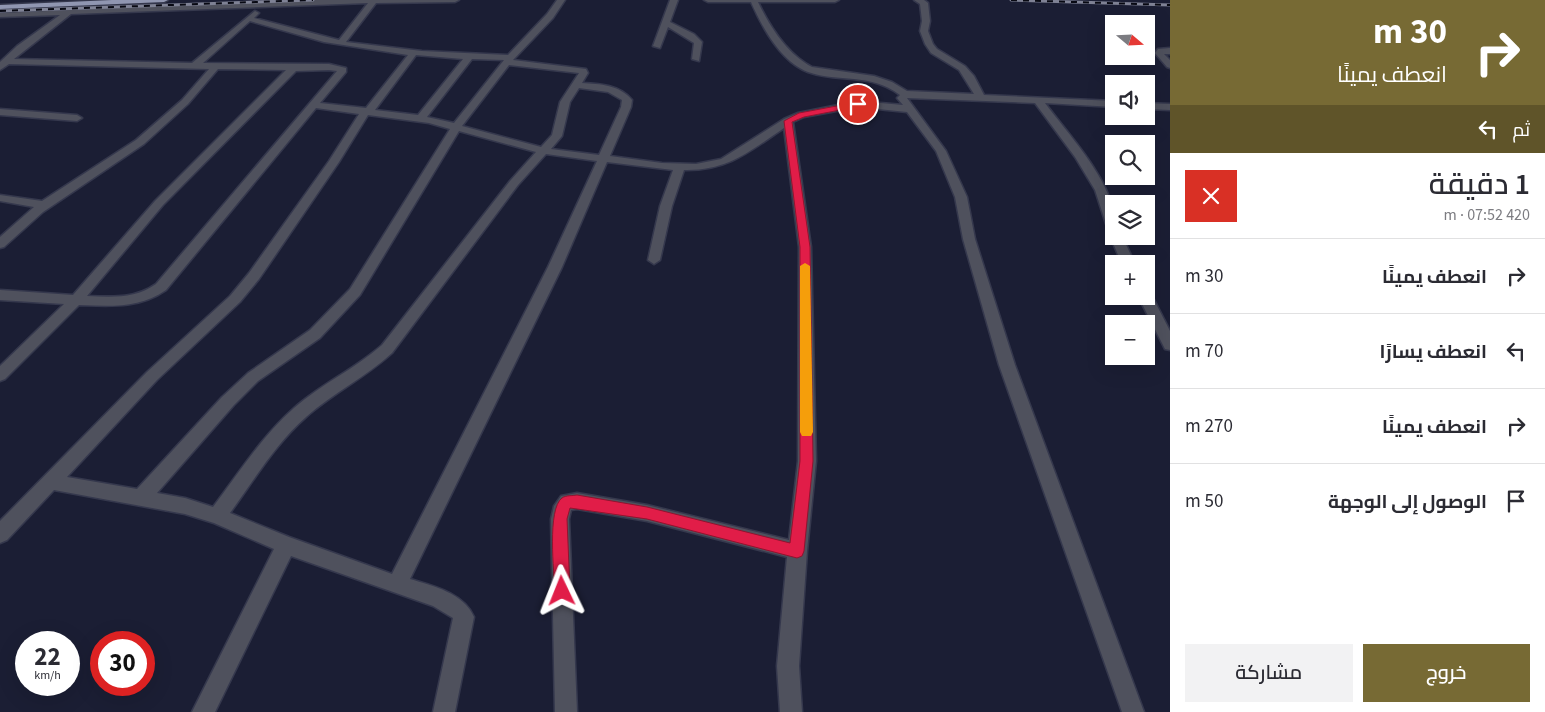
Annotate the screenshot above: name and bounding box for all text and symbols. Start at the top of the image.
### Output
text: 30 m [1373,7,1447,57]
north arrow [1105,15,1155,65]
map controls [1105,15,1155,365]
icon: right [1465,20,1530,85]
text: انعطف يمينًا [1337,59,1447,91]
button: sound [1105,75,1155,125]
pin [837,83,879,125]
icon: arrive [844,90,872,118]
icon: left [1474,115,1502,143]
text: ثم [1512,117,1530,144]
button: search [1105,135,1155,185]
text: 1 دقيقة [1429,163,1530,206]
button: close [1185,170,1237,222]
button: layers [1105,195,1155,245]
text: 420 m · 07:52 [1443,204,1530,226]
button: + [1105,255,1155,305]
icon: right [1502,262,1530,290]
text: 30 m [1185,263,1223,290]
text: انعطف يمينًا [1382,264,1487,291]
button: − [1105,315,1155,365]
icon: left [1502,337,1530,365]
text: 70 m [1185,338,1223,365]
text: انعطف يسارًا [1380,339,1487,366]
icon: right [1502,412,1530,440]
text: 270 m [1185,413,1233,440]
text: انعطف يمينًا [1382,414,1487,441]
icon: arrive [1502,487,1530,515]
text: 50 m [1185,488,1223,515]
text: الوصول إلى الوجهة [1328,489,1487,516]
position arrow [535,564,587,616]
speed limit sign: 30 [90,631,155,696]
text: 22 [34,639,61,675]
button: مشاركة [1185,644,1353,702]
button: خروج [1363,644,1530,702]
text: km/h [34,667,61,684]

